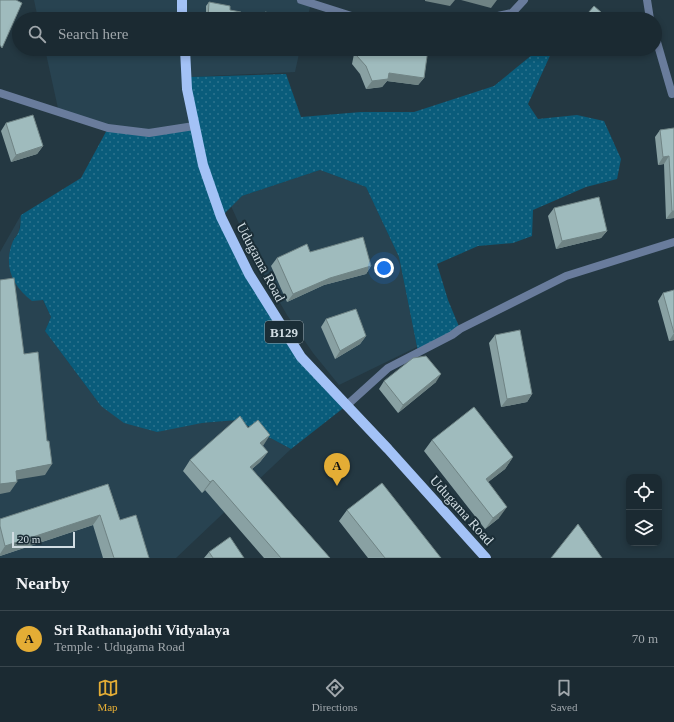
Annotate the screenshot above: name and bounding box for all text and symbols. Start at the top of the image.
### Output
search box [12,12,662,56]
icon: search [26,23,48,45]
text: Search here [58,26,128,42]
street label: Udugama Road [233,220,288,304]
your location [374,258,394,278]
road number: B129 [265,321,303,343]
pin: A [324,453,350,486]
street label: Udugama Road [427,473,496,548]
map controls [626,474,662,546]
button: locate [626,474,662,510]
button: layers [626,510,662,546]
scale bar [12,530,75,549]
text: 20 m [18,533,40,545]
text: Nearby [16,574,70,593]
text: Sri Rathanajothi Vidyalaya [54,622,230,638]
text: A [24,631,34,646]
text: 70 m [632,631,658,646]
text: Temple · Udugama Road [54,639,185,654]
tab: Map [97,677,119,713]
tab: Directions [312,677,357,713]
tab: Saved [551,677,577,713]

